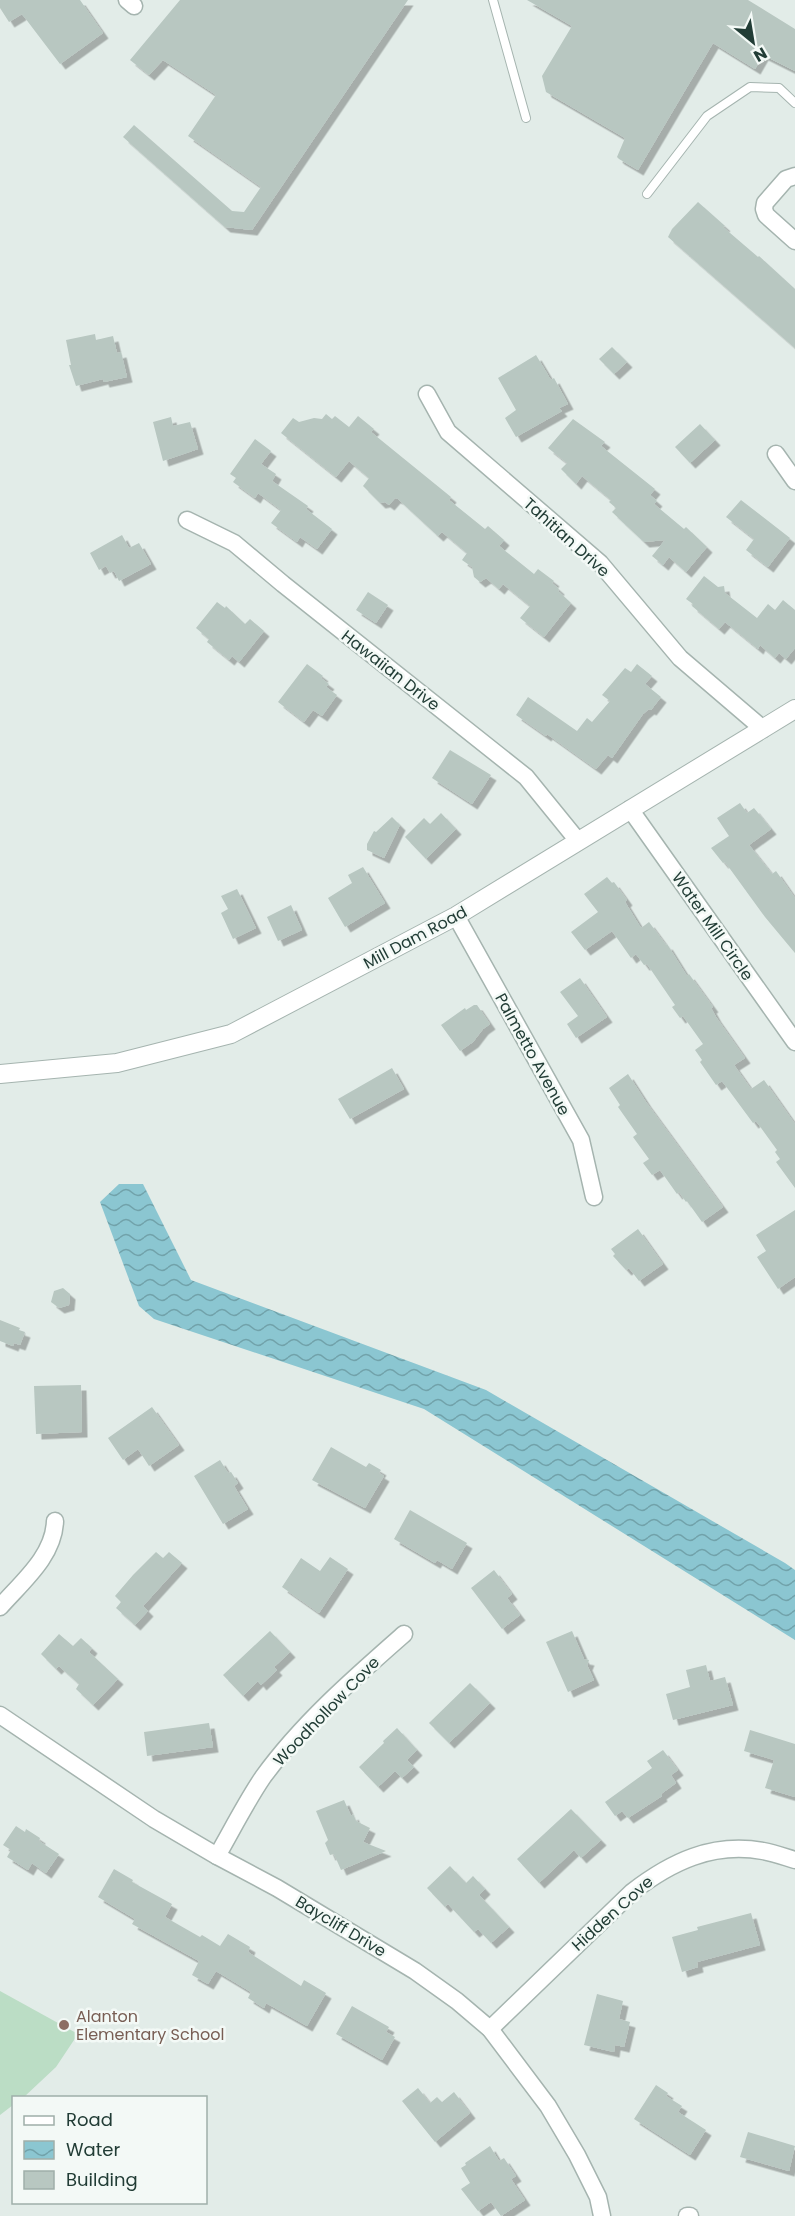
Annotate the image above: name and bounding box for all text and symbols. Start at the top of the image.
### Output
north arrow [723,12,783,72]
text: N [749,42,771,68]
street label: Tahitian Drive [519,492,615,582]
street label: Hawaiian Drive [337,625,445,716]
street label: Water Mill Circle [666,867,759,985]
street label: Mill Dam Road [359,900,471,974]
street label: Palmetto Avenue [489,989,576,1120]
street label: Woodhollow Cove [268,1651,385,1771]
street label: Hidden Cove [567,1870,658,1956]
street label: Baycliff Drive [291,1890,390,1963]
place label: Alanton Elementary School [76,2005,224,2046]
marker: Alanton Elementary School [57,2018,71,2032]
legend [12,2096,207,2204]
text: Road [66,2107,113,2132]
text: Water [66,2137,120,2162]
text: Building [66,2167,138,2192]

